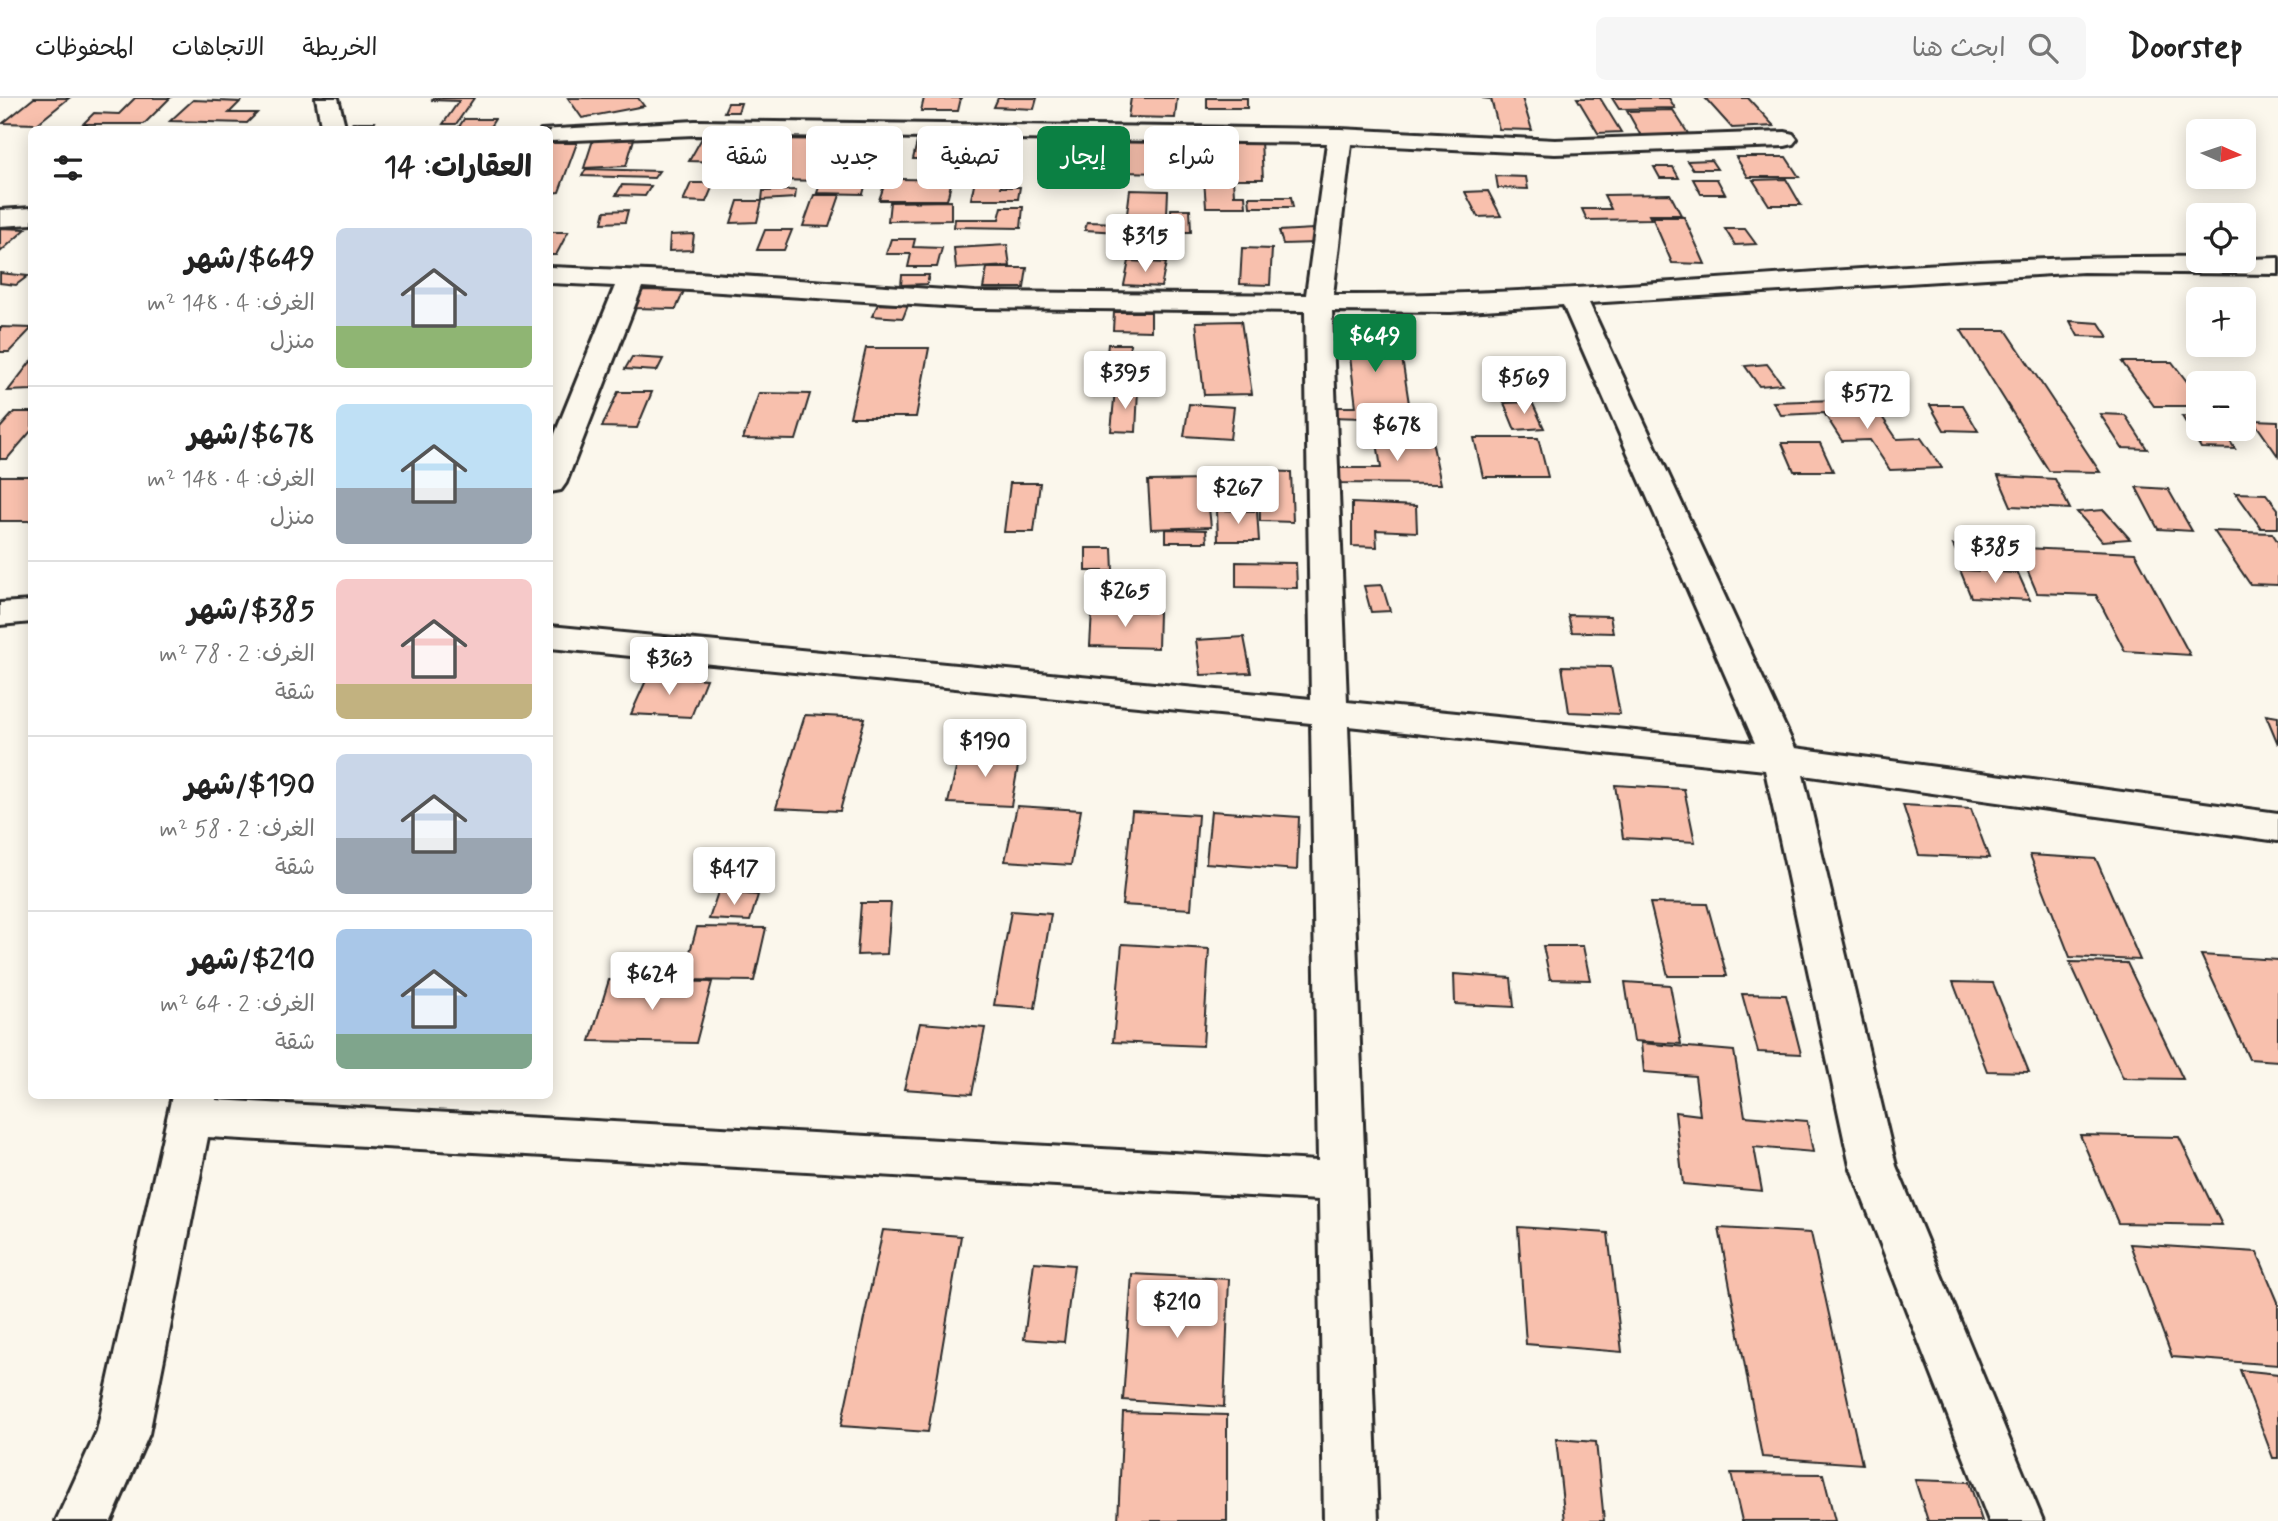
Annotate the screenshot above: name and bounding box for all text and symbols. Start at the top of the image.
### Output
search box [1596,17,2086,80]
text: Doorstep [2128,26,2243,70]
icon: search [2024,29,2062,67]
text: ابحث هنا [1912,32,2006,66]
text: المحفوظات [35,33,134,64]
text: الاتجاهات [172,33,265,64]
text: الخريطة [303,33,377,64]
north arrow [2186,119,2256,189]
map controls [2186,119,2256,441]
chip: شقة [702,126,792,189]
chip: جديد [806,126,903,189]
chip: تصفية [917,126,1023,189]
chip: إيجار [1037,126,1130,189]
chip: شراء [1144,126,1239,189]
text: العقارات: 14 [384,148,532,187]
icon: filters [49,149,87,187]
button: locate [2186,203,2256,273]
pin: $315 [1104,214,1186,274]
text: $315 [1122,222,1168,252]
text: $649/شهر [185,240,315,279]
icon: home [392,256,476,340]
button: + [2186,287,2256,357]
text: الغرف: 4 · 148 m² [147,289,315,319]
pin: $649 [1334,314,1416,374]
text: $649 [1349,322,1401,352]
text: منزل [270,327,315,357]
pin: $395 [1084,352,1166,411]
pin: $569 [1483,356,1565,416]
text: $395 [1100,359,1150,389]
text: $569 [1498,364,1550,394]
button: − [2186,371,2256,441]
pin: $572 [1826,372,1908,431]
text: $572 [1841,379,1893,409]
pin: $678 [1356,404,1438,463]
text: $678 [1372,411,1422,441]
text: $678/شهر [188,416,315,455]
icon: home [392,432,476,516]
text: الغرف: 4 · 148 m² [147,465,315,495]
pin: $267 [1197,466,1279,526]
text: $267 [1213,474,1263,504]
text: منزل [270,503,315,533]
pin: $385 [1954,526,2036,585]
text: $385 [1970,533,2020,563]
pin: $265 [1084,570,1166,629]
text: $265 [1100,577,1150,607]
text: $385/شهر [188,591,315,630]
icon: home [392,607,476,691]
pin: $363 [628,638,710,697]
text: الغرف: 2 · 78 m² [159,640,315,670]
text: $363 [646,645,692,675]
text: شقة [275,678,315,708]
pin: $190 [944,720,1026,779]
text: $190 [959,727,1011,757]
text: $190/شهر [185,766,315,805]
icon: home [392,782,476,866]
text: الغرف: 2 · 58 m² [160,815,315,845]
pin: $417 [693,848,775,907]
text: شقة [275,853,315,883]
text: $417 [709,855,759,885]
text: $210/شهر [189,941,315,980]
pin: $624 [611,953,693,1012]
icon: home [392,957,476,1041]
text: $624 [626,960,678,990]
text: الغرف: 2 · 64 m² [160,990,315,1020]
text: شقة [275,1028,315,1058]
pin: $210 [1136,1280,1218,1340]
text: $210 [1153,1288,1201,1318]

